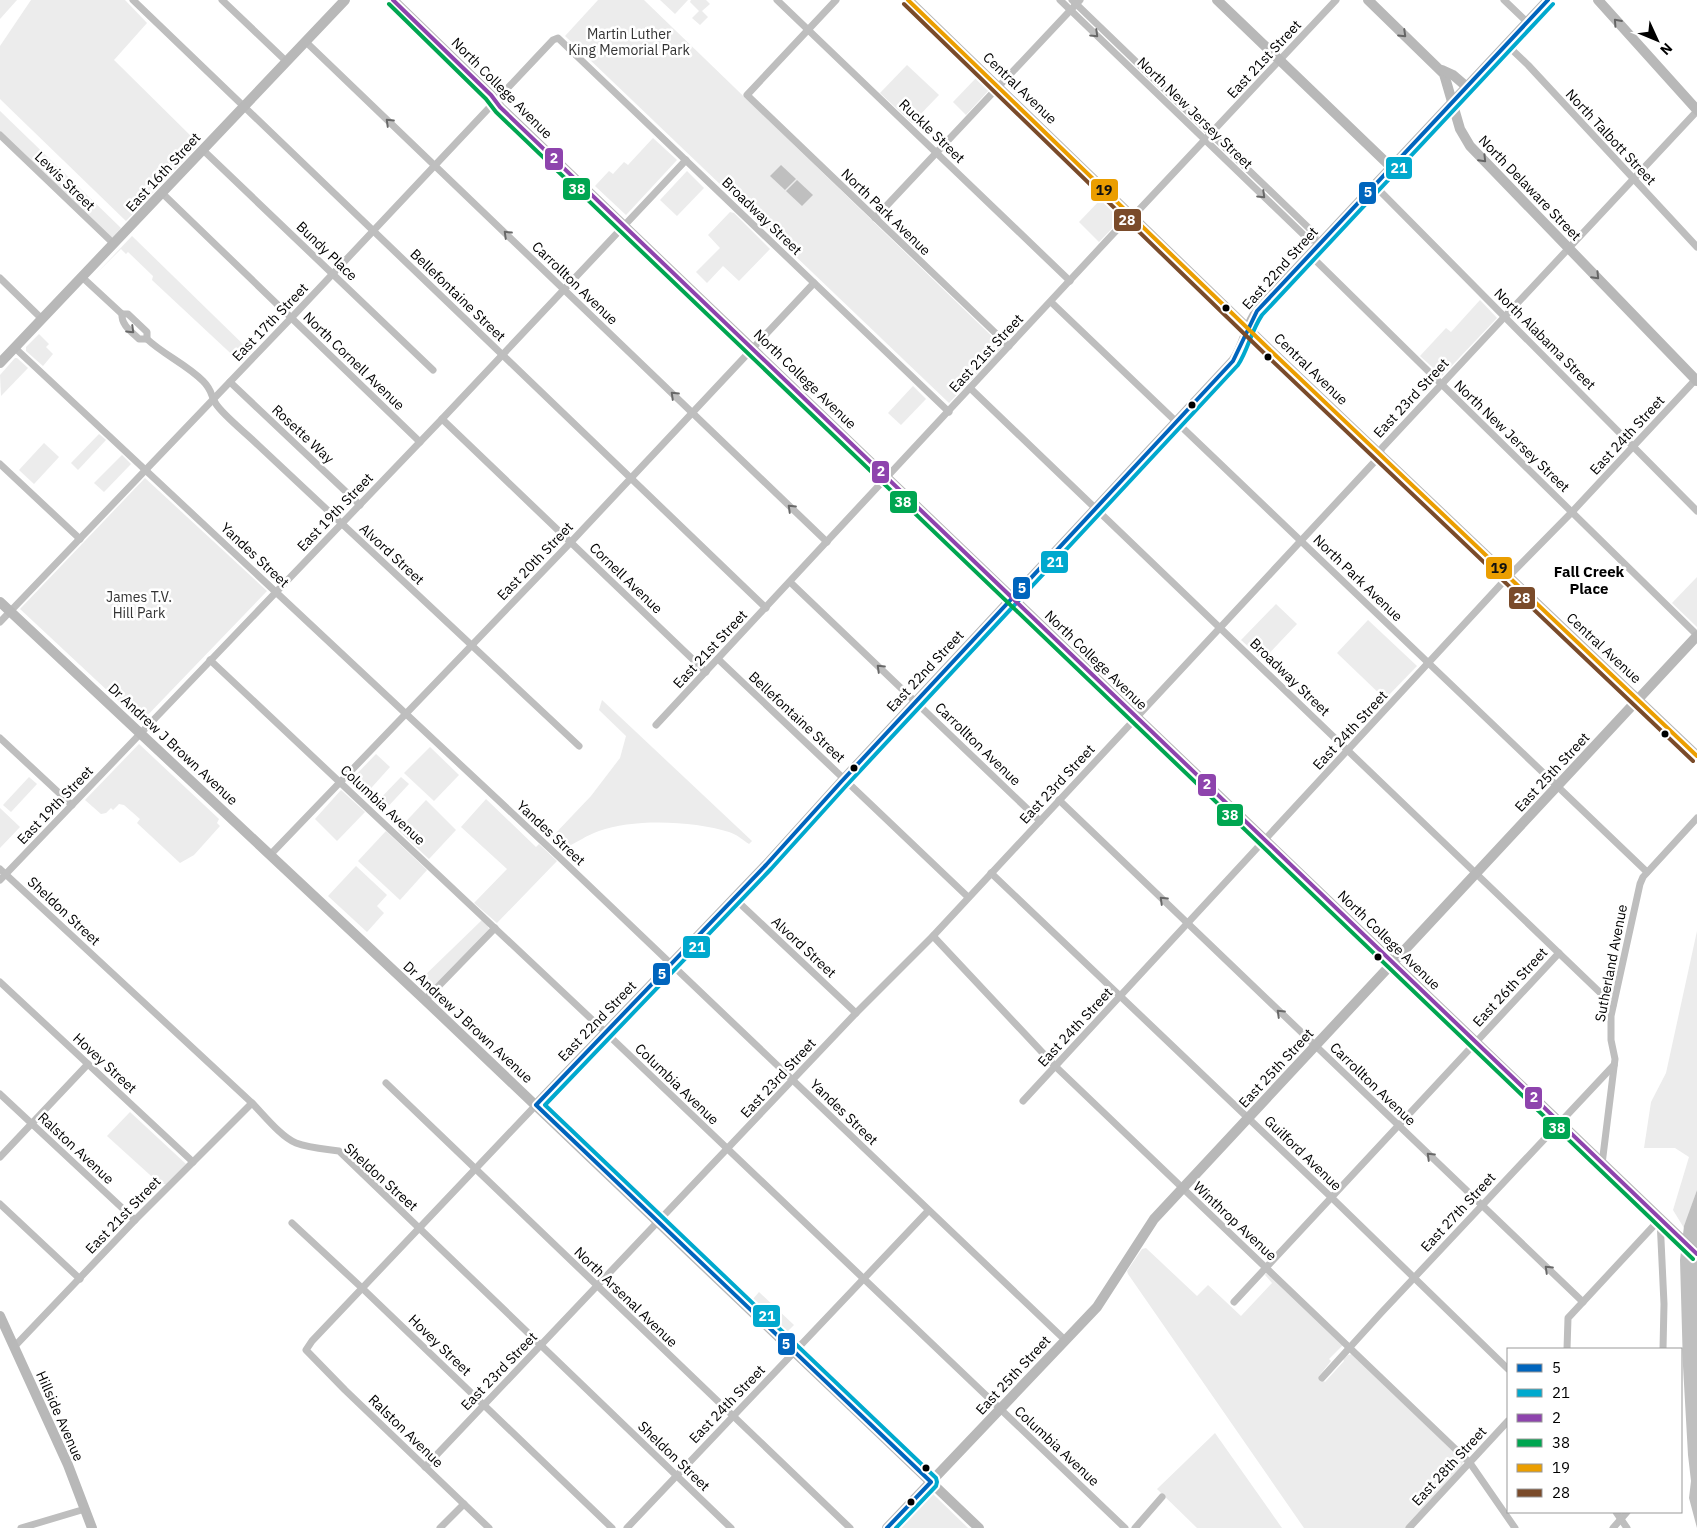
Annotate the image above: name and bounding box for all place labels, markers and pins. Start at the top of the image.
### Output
unlabelled marker [1221,303,1231,313]
unlabelled marker [1263,352,1273,362]
unlabelled marker [1187,400,1197,410]
unlabelled marker [1660,729,1670,739]
unlabelled marker [849,763,859,773]
unlabelled marker [1373,952,1383,962]
unlabelled marker [921,1463,931,1473]
unlabelled marker [906,1497,916,1507]

